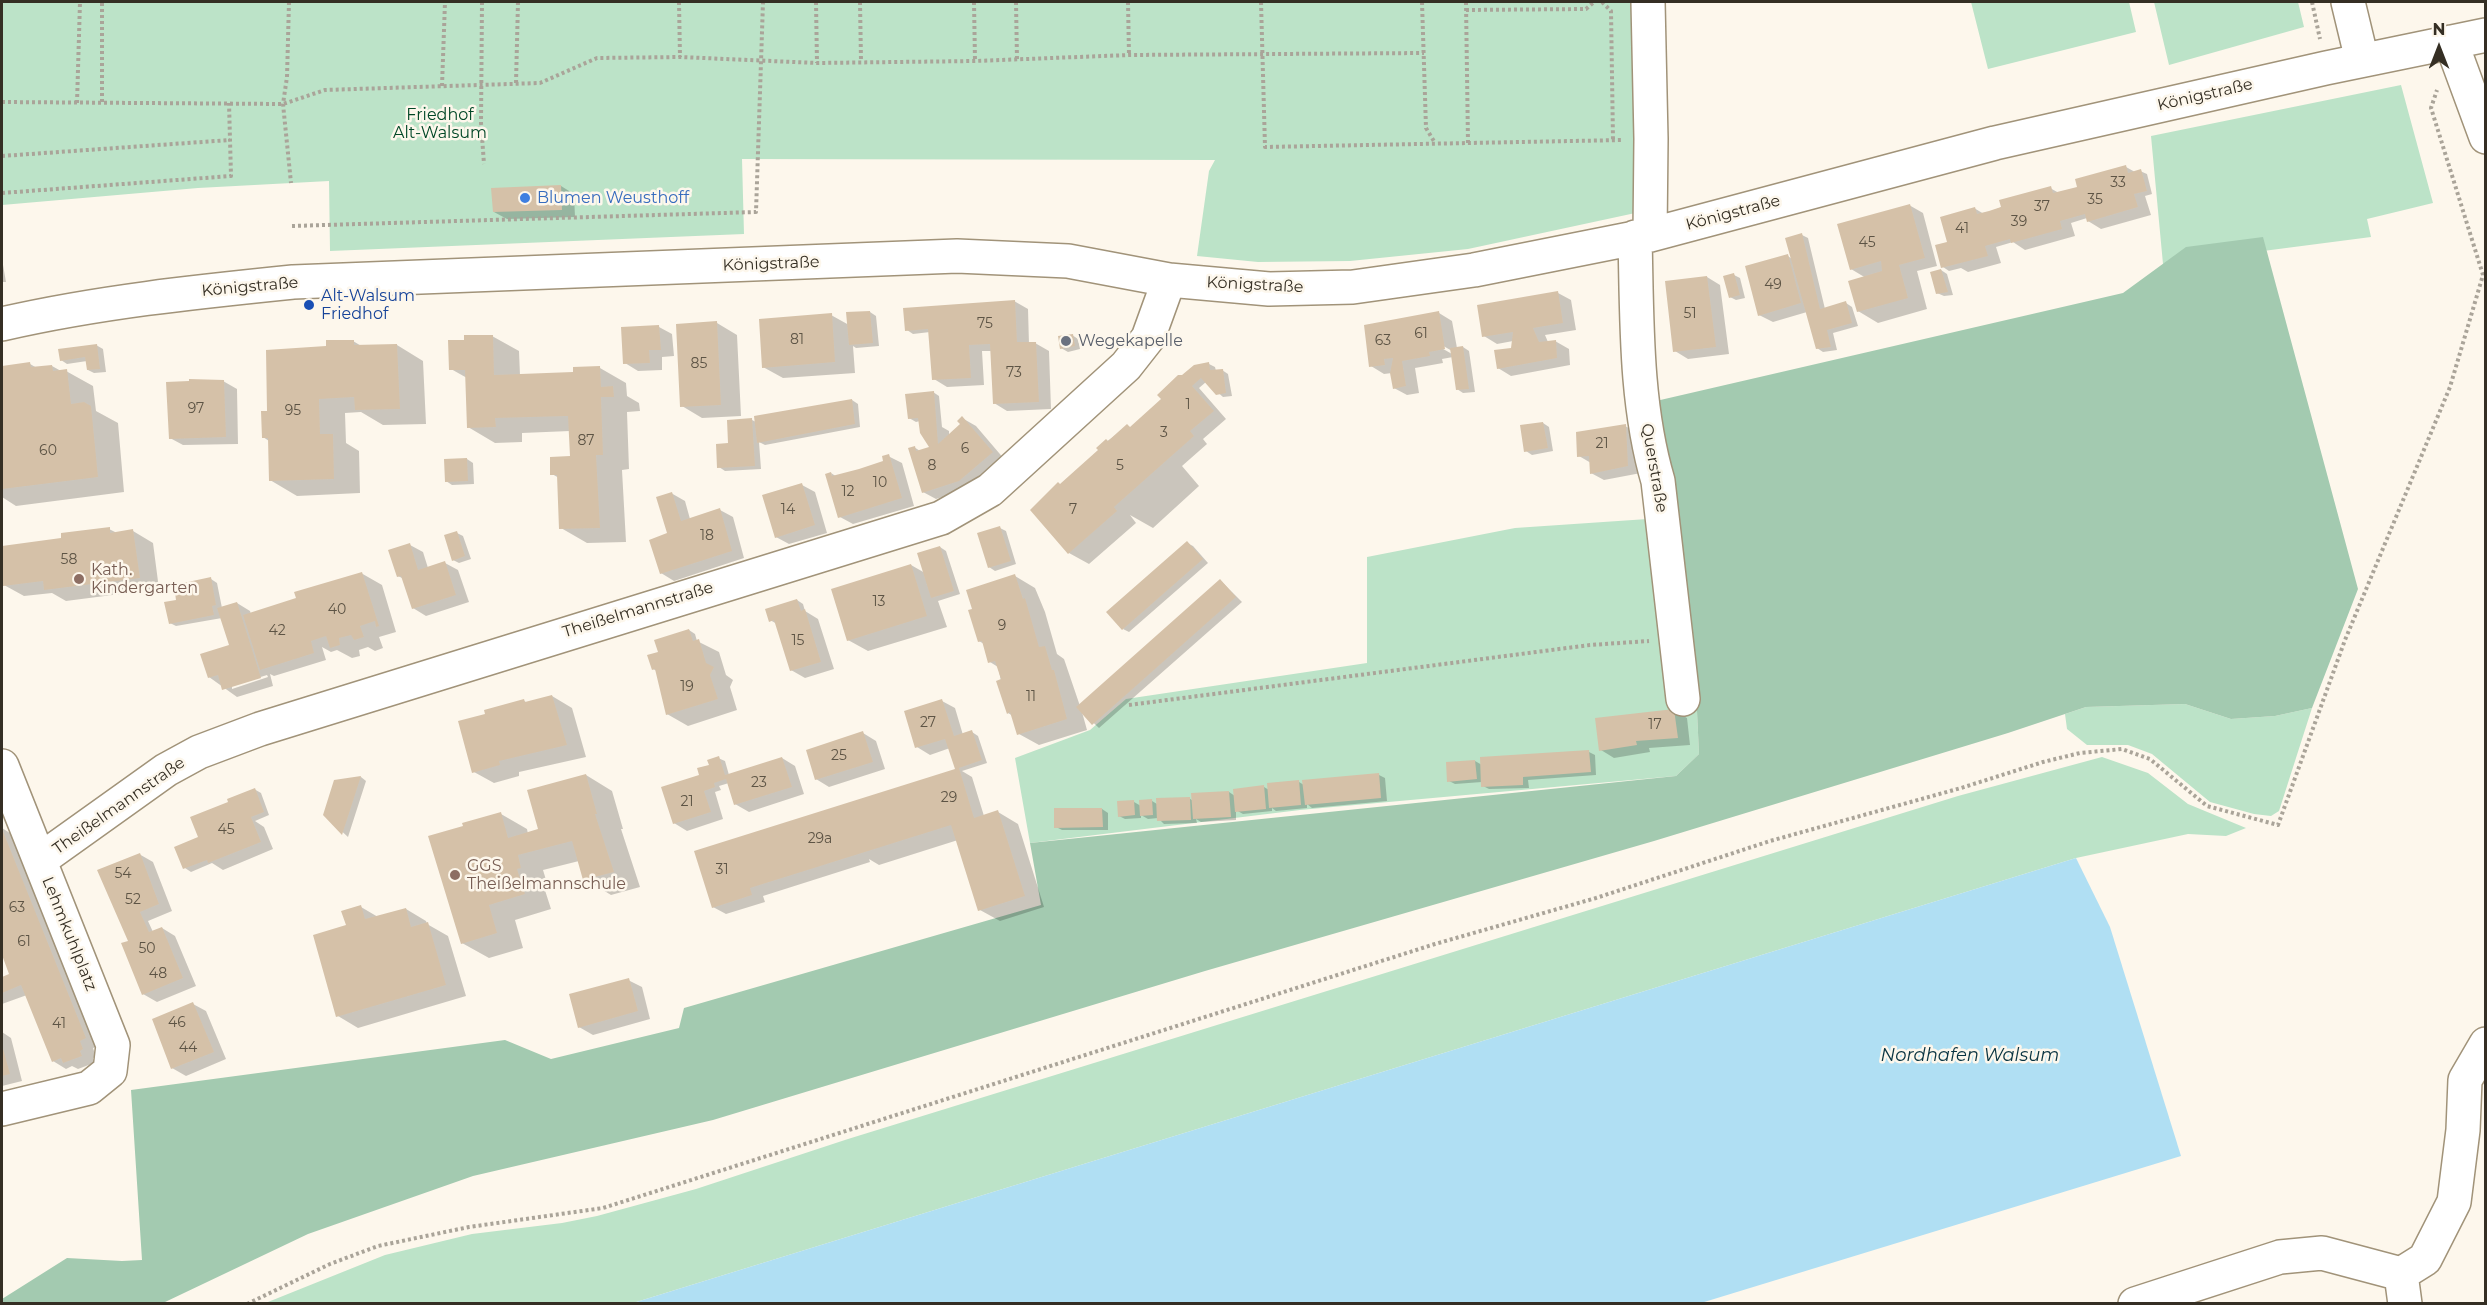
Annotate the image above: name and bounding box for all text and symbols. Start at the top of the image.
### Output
north arrow [2409,18,2469,78]
text: N [2433,20,2445,39]
street label: Königstraße [2156,75,2254,115]
park label: Friedhof Alt-Walsum [393,105,487,143]
house number: 33 [2110,175,2126,191]
place label: Blumen Weusthoff [537,188,689,208]
marker: Blumen Weusthoff [518,191,532,205]
street label: Königstraße [1684,191,1782,235]
house number: 35 [2087,192,2103,208]
house number: 37 [2034,199,2050,215]
house number: 39 [2011,214,2027,230]
house number: 41 [1955,221,1969,237]
house number: 45 [1858,235,1876,251]
street label: Königstraße [722,253,820,275]
street label: Königstraße [201,273,299,301]
street label: Königstraße [1206,273,1304,297]
house number: 49 [1764,277,1782,293]
place label: Alt-Walsum Friedhof [321,286,415,324]
marker: Alt-Walsum Friedhof [302,298,316,312]
house number: 51 [1684,306,1696,322]
house number: 75 [977,316,993,332]
house number: 61 [1414,326,1428,342]
place label: Wegekapelle [1078,331,1183,351]
house number: 81 [790,332,804,348]
house number: 63 [1375,333,1391,349]
marker: Wegekapelle [1059,334,1073,348]
house number: 85 [691,356,707,372]
house number: 73 [1006,365,1022,381]
house number: 1 [1185,397,1191,413]
house number: 97 [188,401,204,417]
house number: 95 [285,403,301,419]
street label: Querstraße [1637,422,1671,514]
house number: 3 [1160,425,1168,441]
house number: 87 [577,433,595,449]
house number: 21 [1595,436,1609,452]
house number: 6 [961,441,969,457]
house number: 60 [39,443,57,459]
house number: 8 [928,458,936,474]
house number: 5 [1116,458,1124,474]
house number: 10 [873,475,887,491]
house number: 12 [841,484,855,500]
house number: 14 [781,502,795,518]
house number: 7 [1069,502,1077,518]
house number: 18 [700,528,714,544]
house number: 58 [61,552,77,568]
place label: Kath. Kindergarten [91,560,198,598]
marker: Kath. Kindergarten [72,572,86,586]
street label: Theißelmannstraße [560,578,716,642]
house number: 13 [873,594,885,610]
house number: 40 [328,602,346,618]
house number: 9 [998,618,1006,634]
house number: 42 [268,623,286,639]
house number: 15 [792,633,804,649]
house number: 19 [680,679,694,695]
house number: 11 [1026,689,1036,705]
house number: 27 [920,715,936,731]
house number: 17 [1648,717,1662,733]
house number: 25 [831,748,847,764]
street label: Theißelmannstraße [49,753,189,859]
house number: 23 [751,775,767,791]
house number: 29 [941,790,957,806]
house number: 21 [680,794,694,810]
house number: 45 [217,822,235,838]
house number: 29a [808,831,832,847]
place label: GGS Theißelmannschule [467,856,626,894]
house number: 31 [716,862,728,878]
house number: 54 [114,866,132,882]
marker: GGS Theißelmannschule [448,868,462,882]
street label: Lehmkuhlplatz [37,874,101,994]
house number: 52 [125,892,141,908]
house number: 63 [9,900,25,916]
house number: 61 [17,934,31,950]
house number: 50 [138,941,156,957]
house number: 48 [149,966,167,982]
house number: 46 [168,1015,186,1031]
house number: 41 [52,1016,66,1032]
house number: 44 [179,1040,197,1056]
water label: Nordhafen Walsum [1881,1045,2059,1067]

